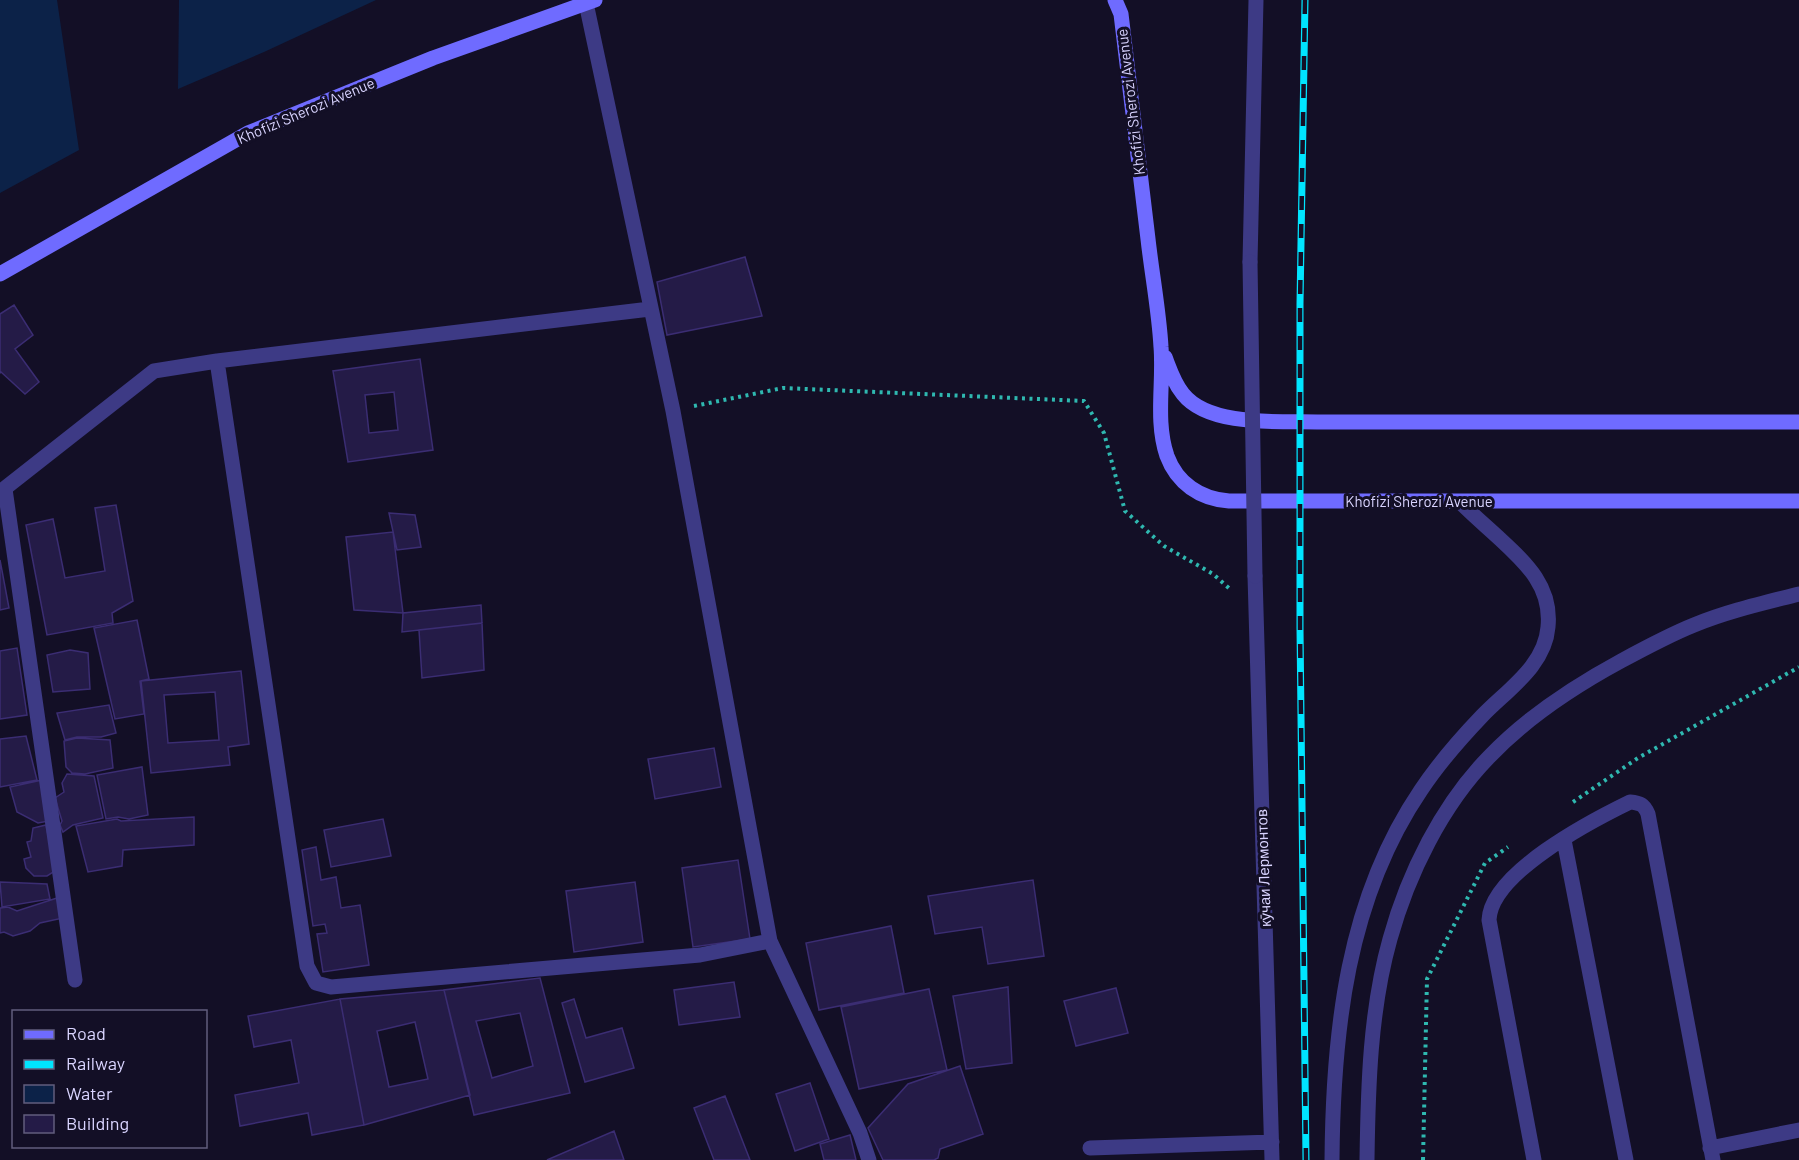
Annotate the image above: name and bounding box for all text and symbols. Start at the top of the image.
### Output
street label: Khofizi Sherozi Avenue [1112,28,1148,176]
street label: Khofizi Sherozi Avenue [234,73,377,147]
street label: Khofizi Sherozi Avenue [1345,492,1493,510]
street label: кӯчаи Лермонтов [1252,809,1274,927]
legend [12,1010,207,1148]
text: Road [66,1022,106,1044]
text: Railway [66,1052,125,1074]
text: Water [66,1082,113,1104]
text: Building [66,1112,129,1134]

